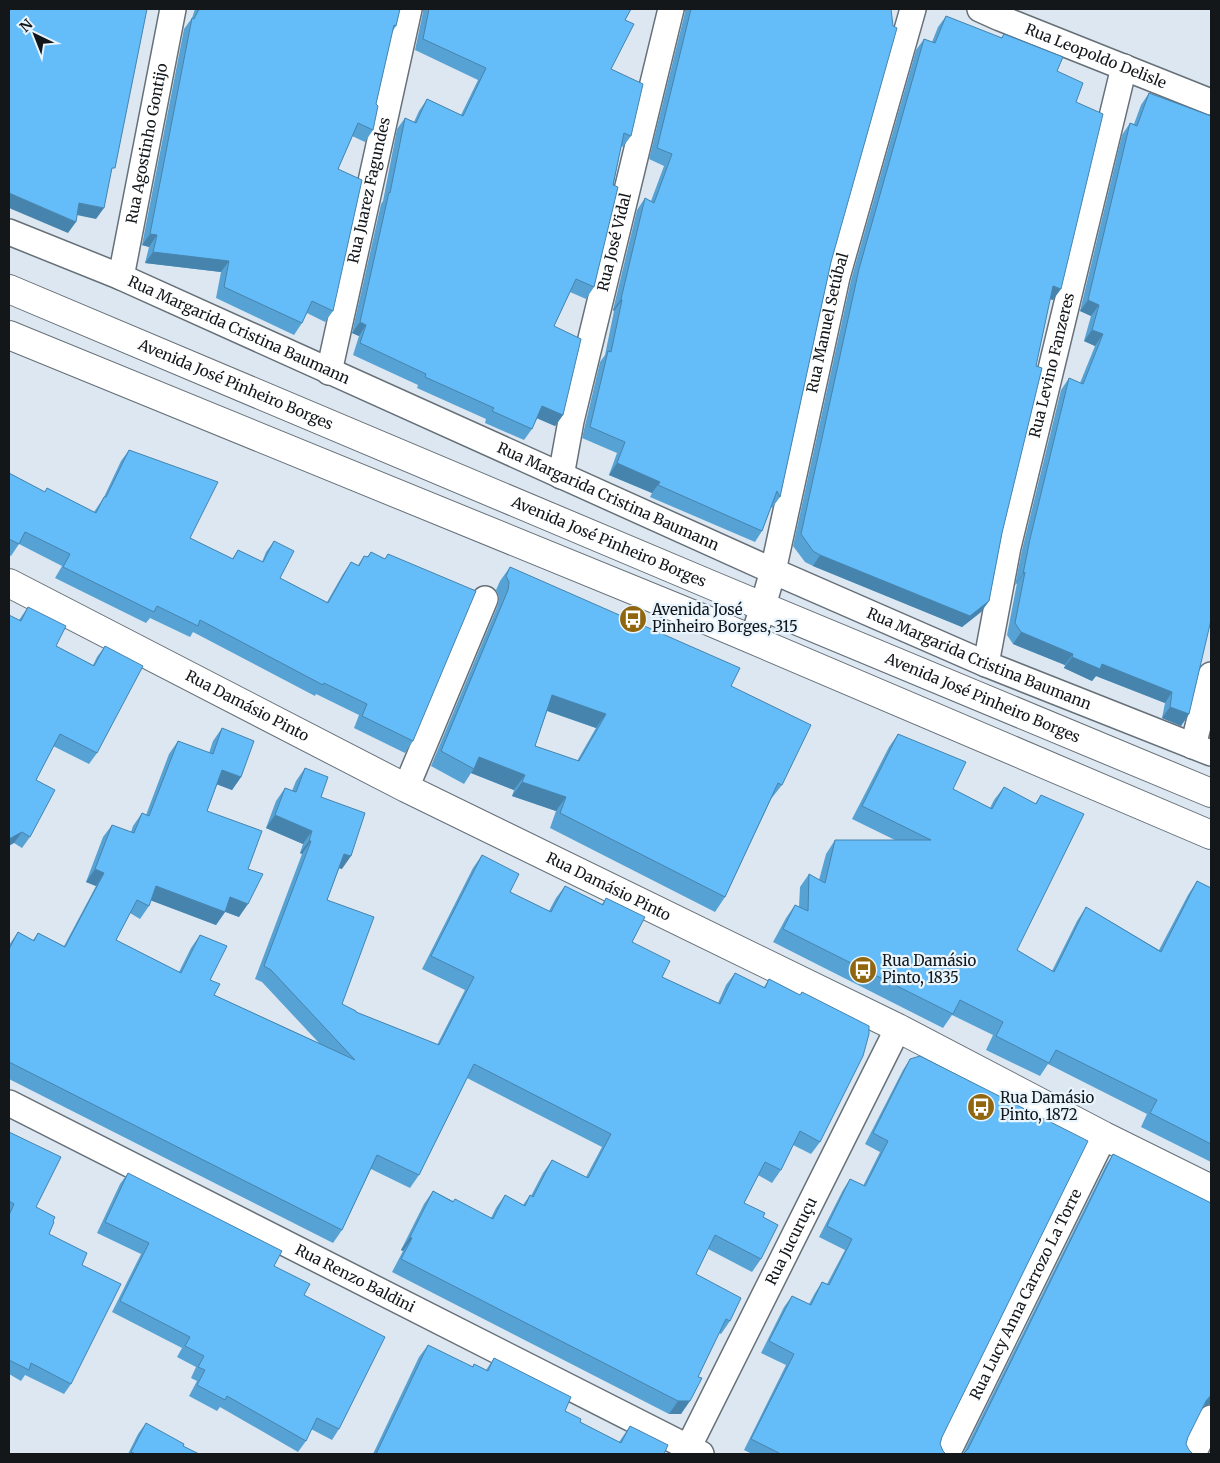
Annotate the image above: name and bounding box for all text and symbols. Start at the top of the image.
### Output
north arrow [10,10,60,60]
text: N [16,15,36,36]
street label: Rua Leopoldo Delisle [1022,19,1170,92]
street label: Rua Agostinho Gontijo [122,61,171,225]
street label: Rua Juarez Fagundes [343,115,394,265]
street label: Rua José Vidal [593,190,635,293]
street label: Rua Manuel Setúbal [802,250,853,395]
street label: Rua Margarida Cristina Baumann [125,271,353,388]
street label: Rua Levino Fanzeres [1025,291,1078,440]
street label: Avenida José Pinheiro Borges [135,334,336,434]
street label: Rua Margarida Cristina Baumann [494,438,722,555]
street label: Avenida José Pinheiro Borges [508,492,709,591]
place label: Avenida José Pinheiro Borges, 315 [651,600,798,636]
street label: Rua Margarida Cristina Baumann [864,603,1094,714]
bus stop icon: Avenida José Pinheiro Borges, 315 [618,604,648,634]
street label: Avenida José Pinheiro Borges [881,648,1083,747]
street label: Rua Damásio Pinto [182,666,313,745]
street label: Rua Damásio Pinto [543,848,674,925]
place label: Rua Damásio Pinto, 1835 [882,951,977,987]
bus stop icon: Rua Damásio Pinto, 1835 [848,955,878,985]
place label: Rua Damásio Pinto, 1872 [1000,1088,1095,1124]
bus stop icon: Rua Damásio Pinto, 1872 [966,1092,996,1122]
street label: Rua Lucy Anna Carrozo La Torre [965,1185,1086,1403]
street label: Rua Jucuruçu [761,1194,821,1288]
street label: Rua Renzo Baldini [292,1240,418,1316]

